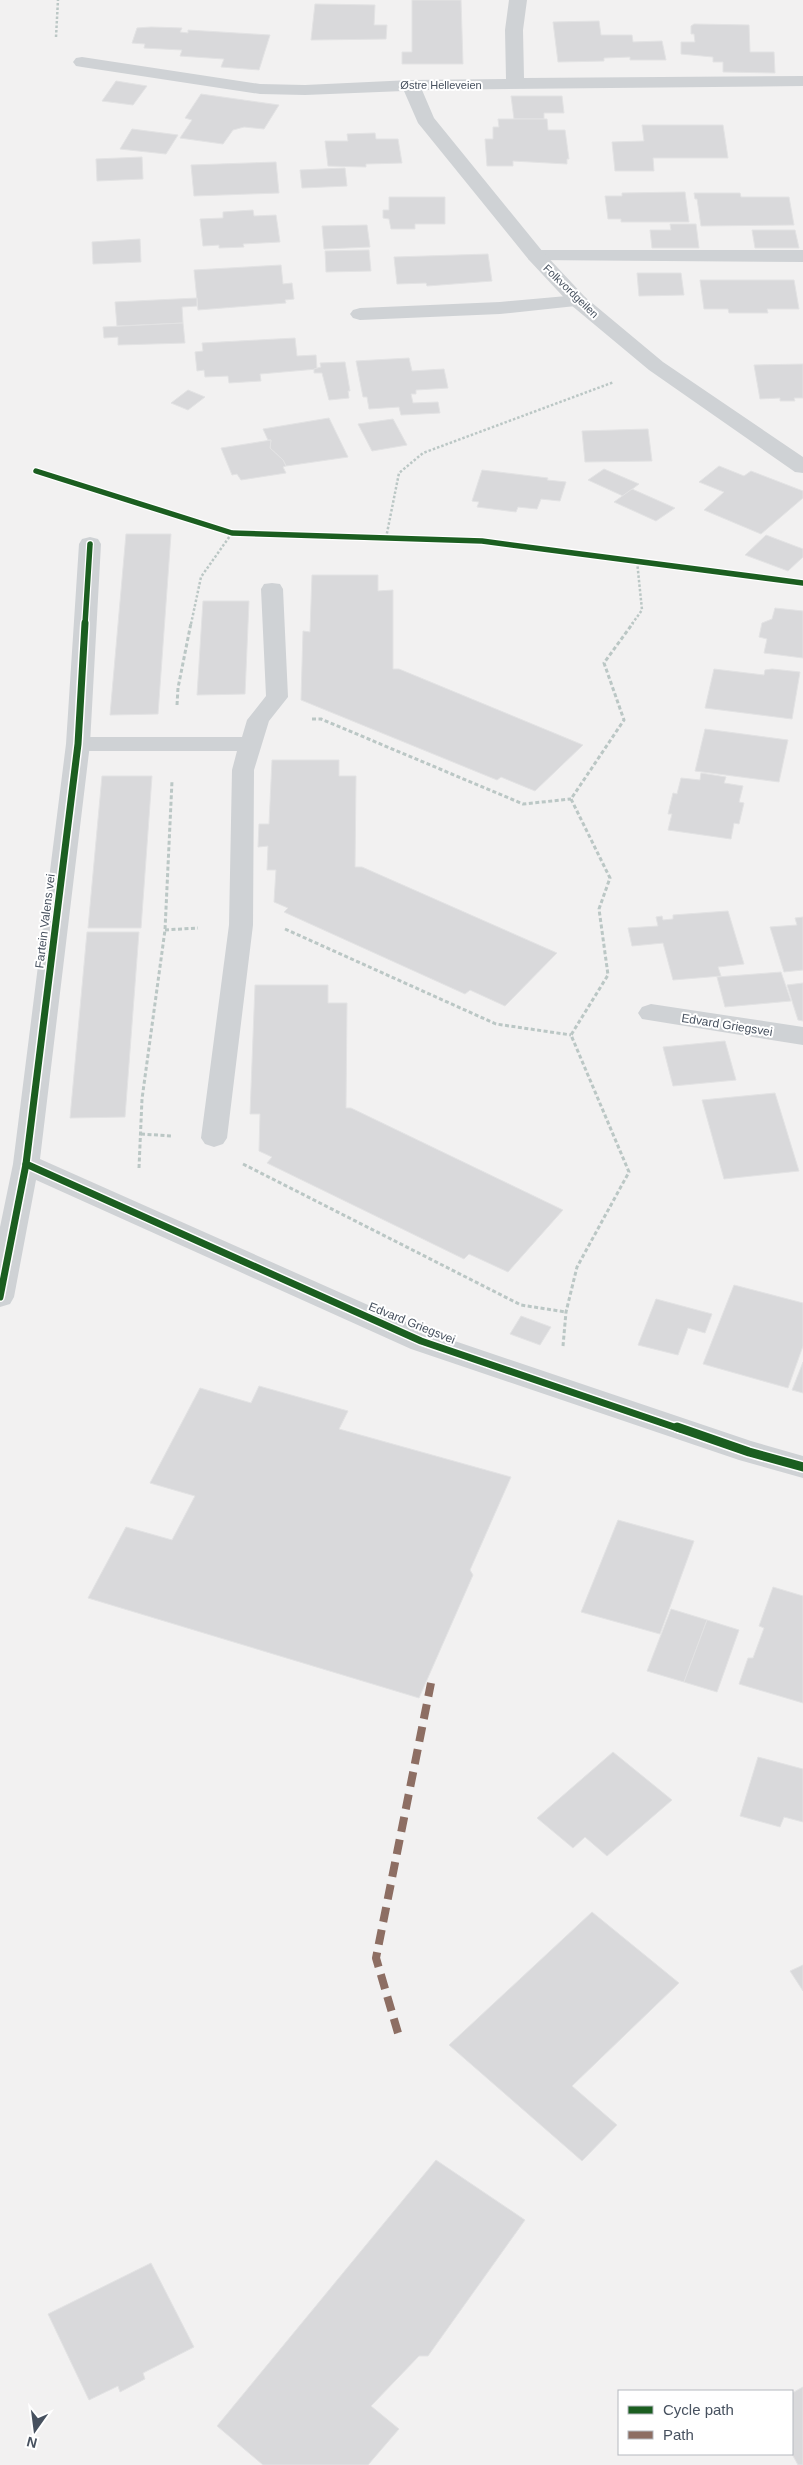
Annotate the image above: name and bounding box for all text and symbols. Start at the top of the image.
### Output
street label: Østre Helleveien [400,79,482,91]
street label: Folkvordgeilen [541,262,601,320]
street label: Fartein Valens vei [32,873,58,969]
street label: Edvard Griegsvei [680,1011,774,1039]
street label: Edvard Griegsvei [367,1299,457,1347]
legend [618,2390,793,2455]
text: Cycle path [663,2401,734,2418]
north arrow [10,2405,60,2455]
text: Path [663,2426,694,2443]
text: N [25,2434,39,2452]

